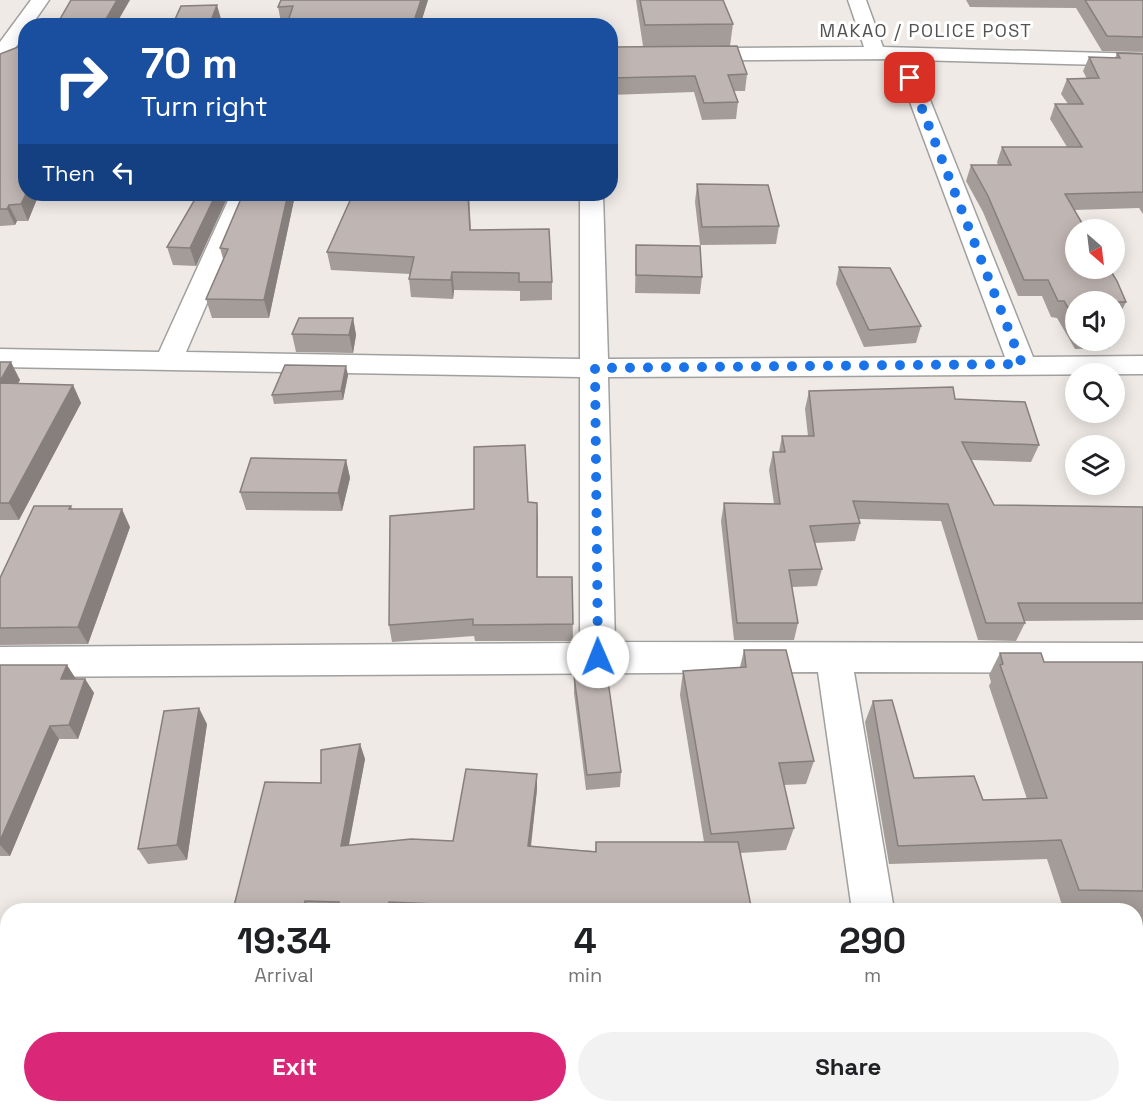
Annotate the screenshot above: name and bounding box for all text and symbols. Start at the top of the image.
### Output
district label: MAKAO / POLICE POST [820,19,1032,42]
text: 70 m [141,37,238,90]
icon: right [42,42,120,120]
pin [884,52,935,103]
icon: arrive [893,61,926,94]
text: Turn right [141,89,268,124]
icon: left [107,156,140,189]
text: Then [42,159,95,187]
north arrow [1065,219,1125,279]
map controls [1065,219,1125,495]
button: sound [1065,291,1125,351]
button: search [1065,363,1125,423]
button: layers [1065,435,1125,495]
position arrow [566,625,630,689]
text: 19:34 [237,918,331,964]
text: 4 [574,918,597,964]
text: 290 [839,918,906,964]
text: Arrival [254,962,314,988]
text: min [568,962,602,988]
text: m [864,962,881,988]
button: Exit [24,1032,566,1101]
button: Share [578,1032,1119,1101]

